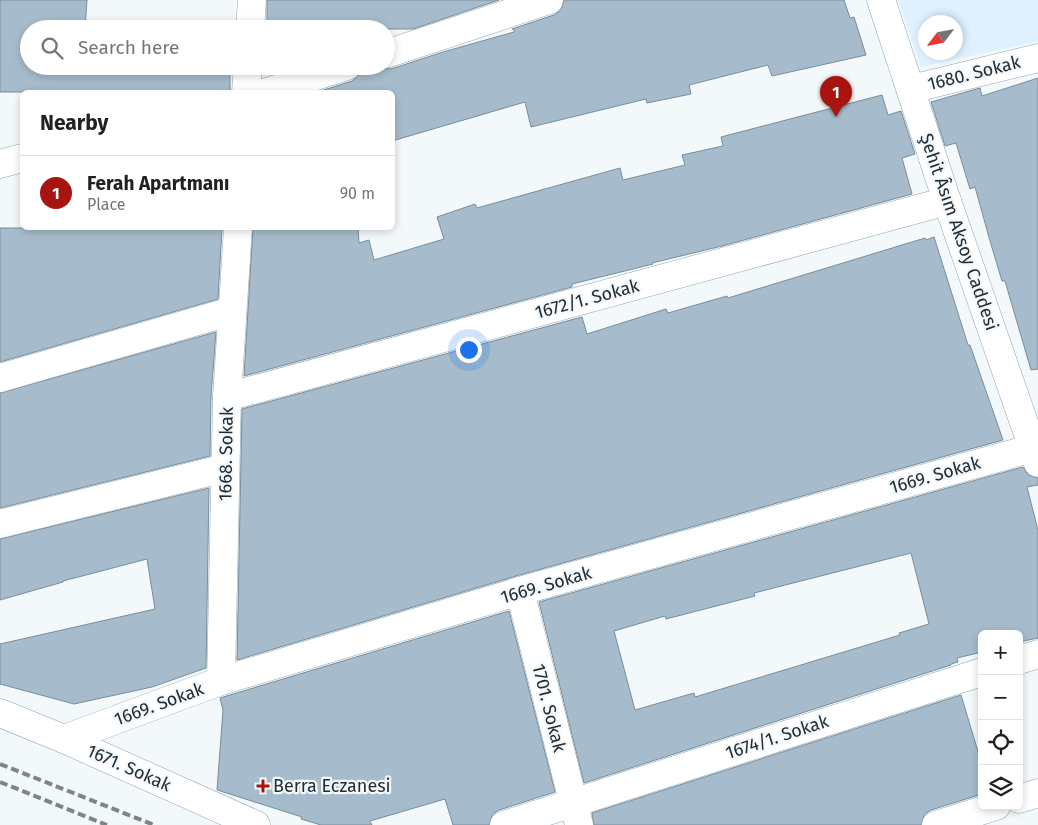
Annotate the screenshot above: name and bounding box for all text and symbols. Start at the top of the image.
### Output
north arrow [918,15,963,60]
search box [20,20,395,75]
icon: search [38,34,66,62]
text: Search here [78,36,179,59]
street label: 1680. Sokak [925,51,1023,95]
pin: 1 [820,76,852,117]
text: Nearby [40,110,108,136]
street label: Şehit Âsım Aksoy Caddesi [915,131,1003,333]
text: Ferah Apartmanı [87,172,229,195]
text: 1 [52,184,60,203]
text: 90 m [340,184,375,203]
text: Place [87,195,126,214]
street label: 1672/1. Sokak [532,274,642,323]
your location [456,337,482,363]
street label: 1668. Sokak [214,406,238,501]
street label: 1669. Sokak [887,451,984,498]
street label: 1669. Sokak [498,561,595,608]
map controls [978,630,1023,810]
button: + [978,630,1023,675]
street label: 1701. Sokak [527,662,571,755]
button: − [978,675,1023,720]
street label: 1669. Sokak [111,677,207,730]
street label: 1674/1. Sokak [723,710,832,764]
button: locate [978,720,1023,765]
street label: 1671. Sokak [84,740,175,797]
button: layers [978,765,1023,810]
place label: Berra Eczanesi [273,775,391,797]
marker: Berra Eczanesi [257,780,269,792]

